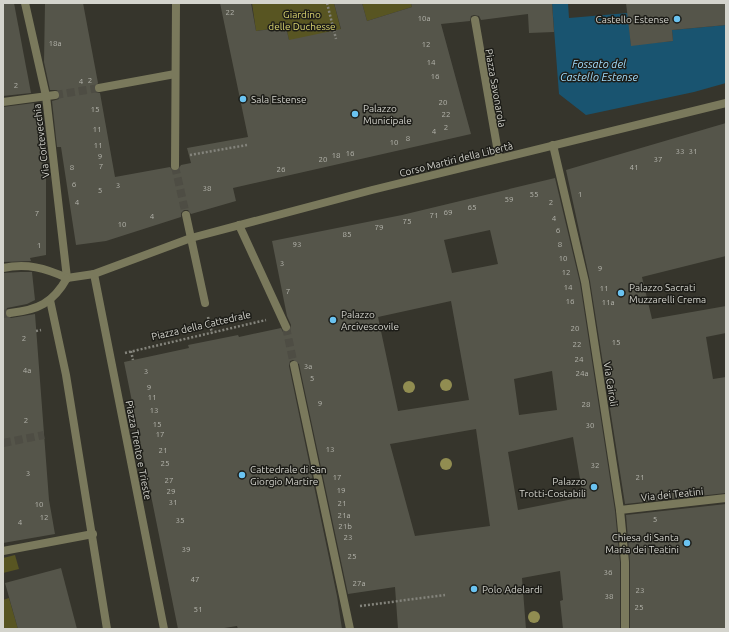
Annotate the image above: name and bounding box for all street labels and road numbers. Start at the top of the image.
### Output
street label: Piazza Savonarola [483,48,508,128]
street label: Via Cortevecchia [31,103,52,179]
street label: Corso Martiri della Libertà [398,140,514,179]
street label: Piazza della Cattedrale [150,309,252,342]
street label: Via Cairoli [602,361,619,407]
street label: Piazza Trento e Trieste [123,399,154,501]
street label: Via dei Teatini [640,486,704,503]

